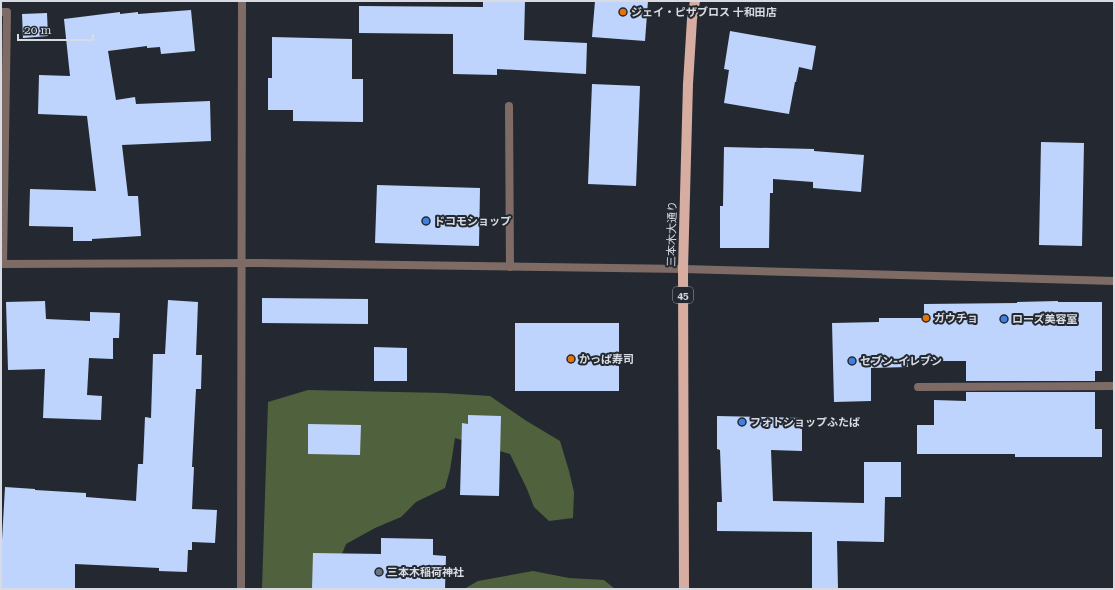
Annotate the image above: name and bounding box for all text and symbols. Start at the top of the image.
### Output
place label: ジェイ・ピザブロス 十和田店 [631,6,777,19]
marker: ジェイ・ピザブロス 十和田店 [618,7,628,17]
scale bar [18,16,93,42]
text: 20 m [24,23,51,37]
street label: 三本木大通り [665,201,679,267]
place label: ドコモショップ [434,215,511,228]
marker: ドコモショップ [421,216,431,226]
road number: 45 [673,287,693,303]
place label: ガウチョ [934,312,978,325]
marker: ガウチョ [921,313,931,323]
place label: ローズ美容室 [1012,313,1077,326]
marker: ローズ美容室 [999,314,1009,324]
place label: かっぱ寿司 [579,353,634,366]
marker: かっぱ寿司 [566,354,576,364]
place label: セブン-イレブン [860,355,942,368]
marker: セブン-イレブン [847,356,857,366]
place label: フォトショップふたば [750,416,860,429]
marker: フォトショップふたば [737,417,747,427]
place label: 三本木稲荷神社 [387,566,464,579]
marker: 三本木稲荷神社 [374,567,384,577]

